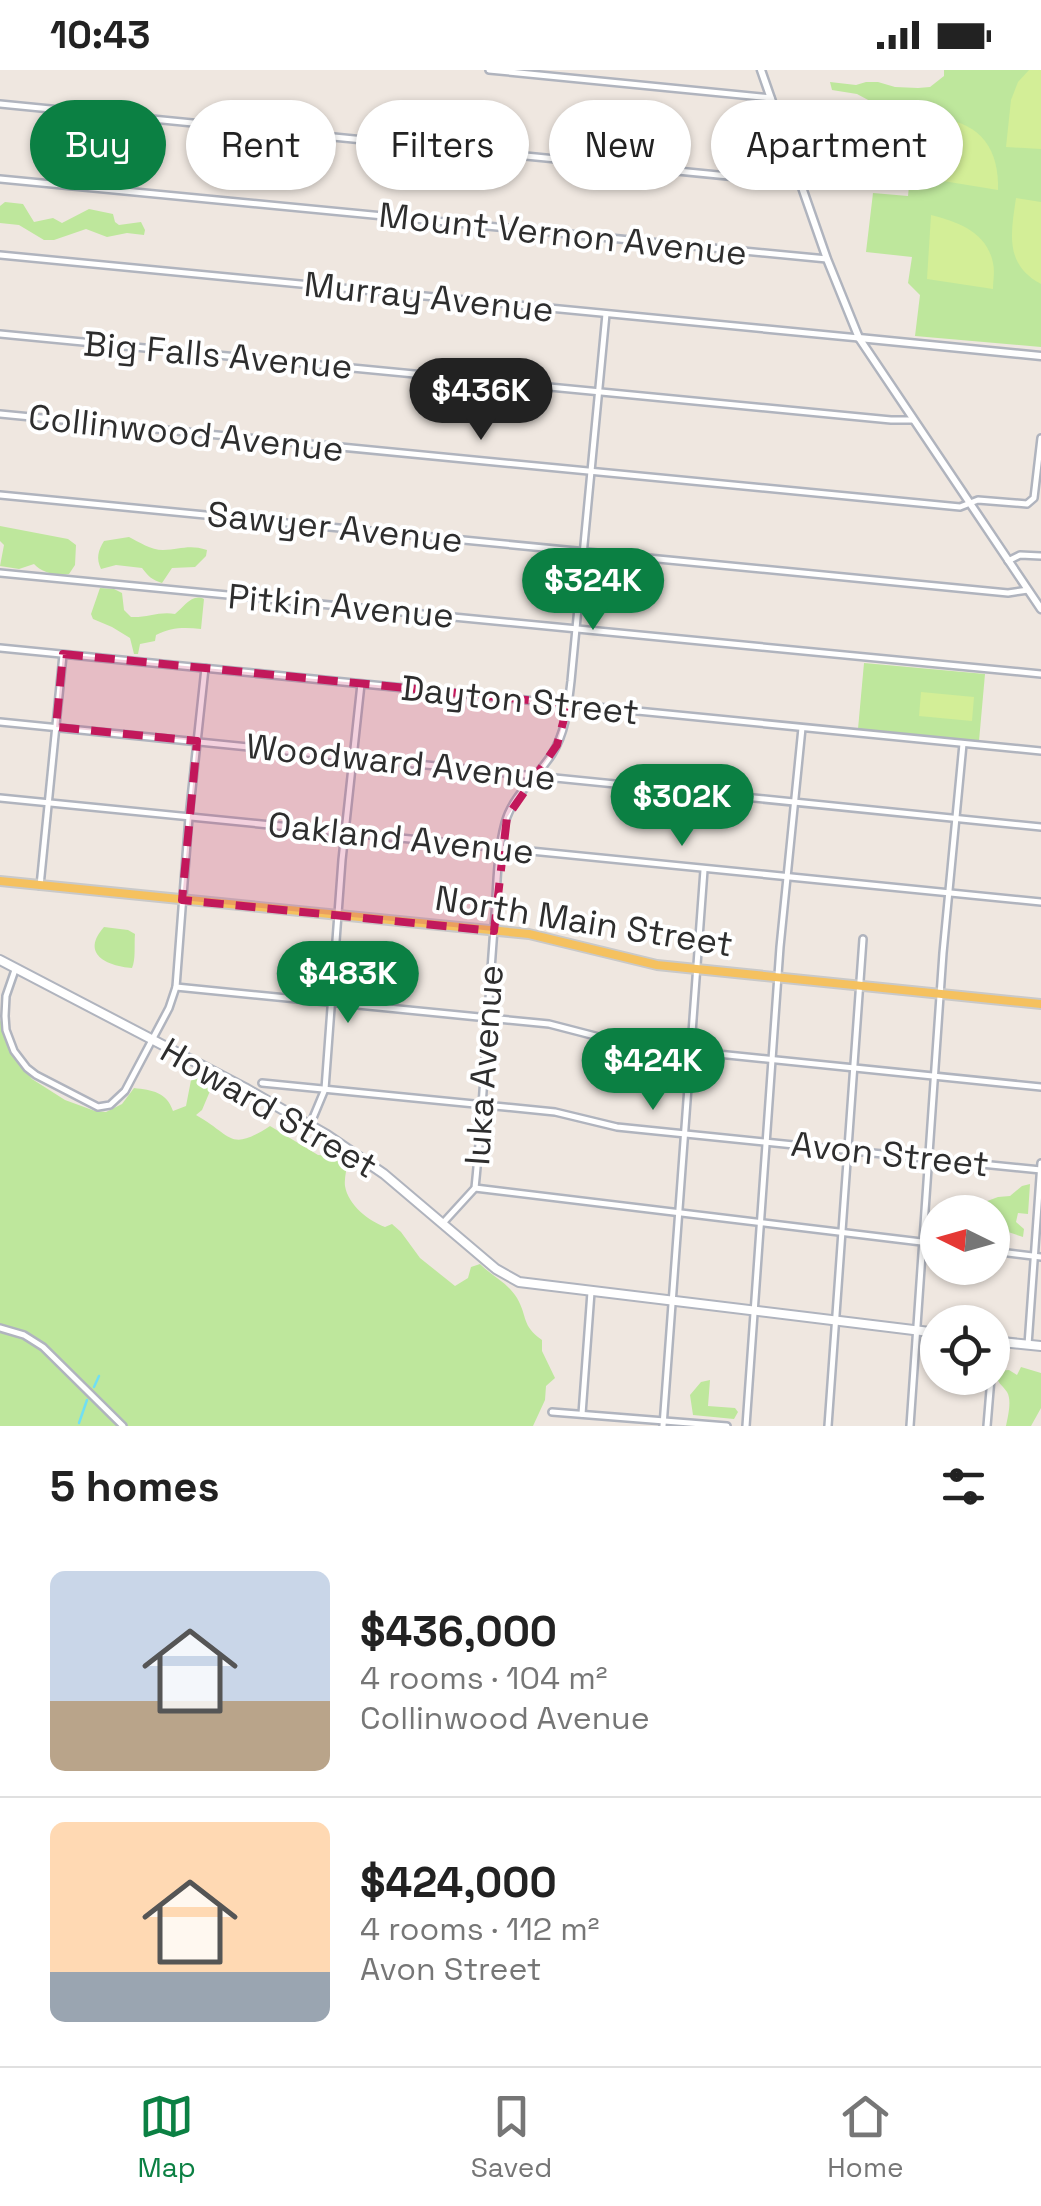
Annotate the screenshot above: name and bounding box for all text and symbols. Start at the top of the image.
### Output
text: 10:43 [50,11,150,59]
chip: Buy [30,100,166,190]
chip: Rent [186,100,336,190]
chip: Filters [356,100,529,190]
chip: New [549,100,691,190]
chip: Apartment [711,100,963,190]
street label: Mount Vernon Avenue [377,193,749,275]
street label: Murray Avenue [302,262,556,332]
street label: Big Falls Avenue [82,321,354,389]
pin: $436K [411,358,551,443]
text: $436K [431,370,531,410]
street label: Collinwood Avenue [26,395,346,471]
street label: Sawyer Avenue [205,492,465,562]
pin: $324K [523,548,663,633]
text: $324K [544,560,642,600]
street label: Pitkin Avenue [226,574,456,638]
street label: Dayton Street [399,666,641,734]
street label: Woodward Avenue [244,724,558,800]
pin: $302K [612,764,752,849]
text: $302K [633,776,731,816]
street label: Oakland Avenue [266,802,536,874]
street label: North Main Street [432,876,736,966]
pin: $483K [278,941,418,1026]
text: $483K [299,953,397,993]
street label: Iuka Avenue [455,963,513,1167]
street label: Howard Street [153,1028,385,1188]
pin: $424K [583,1028,723,1113]
text: $424K [604,1040,702,1080]
street label: Avon Street [789,1122,991,1186]
north arrow [920,1195,1010,1285]
map controls [920,1195,1010,1395]
button: locate [920,1305,1010,1395]
icon: filters [936,1459,991,1514]
text: 5 homes [50,1460,220,1513]
text: $436,000 [360,1605,557,1658]
icon: home [130,1611,250,1731]
text: 4 rooms · 104 m² [360,1658,607,1698]
text: Collinwood Avenue [360,1698,650,1738]
text: $424,000 [360,1856,557,1909]
icon: home [130,1862,250,1982]
text: 4 rooms · 112 m² [360,1909,600,1949]
text: Avon Street [360,1949,542,1989]
tab: Map [137,2089,196,2185]
tab: Saved [471,2089,552,2185]
tab: Home [827,2089,904,2185]

